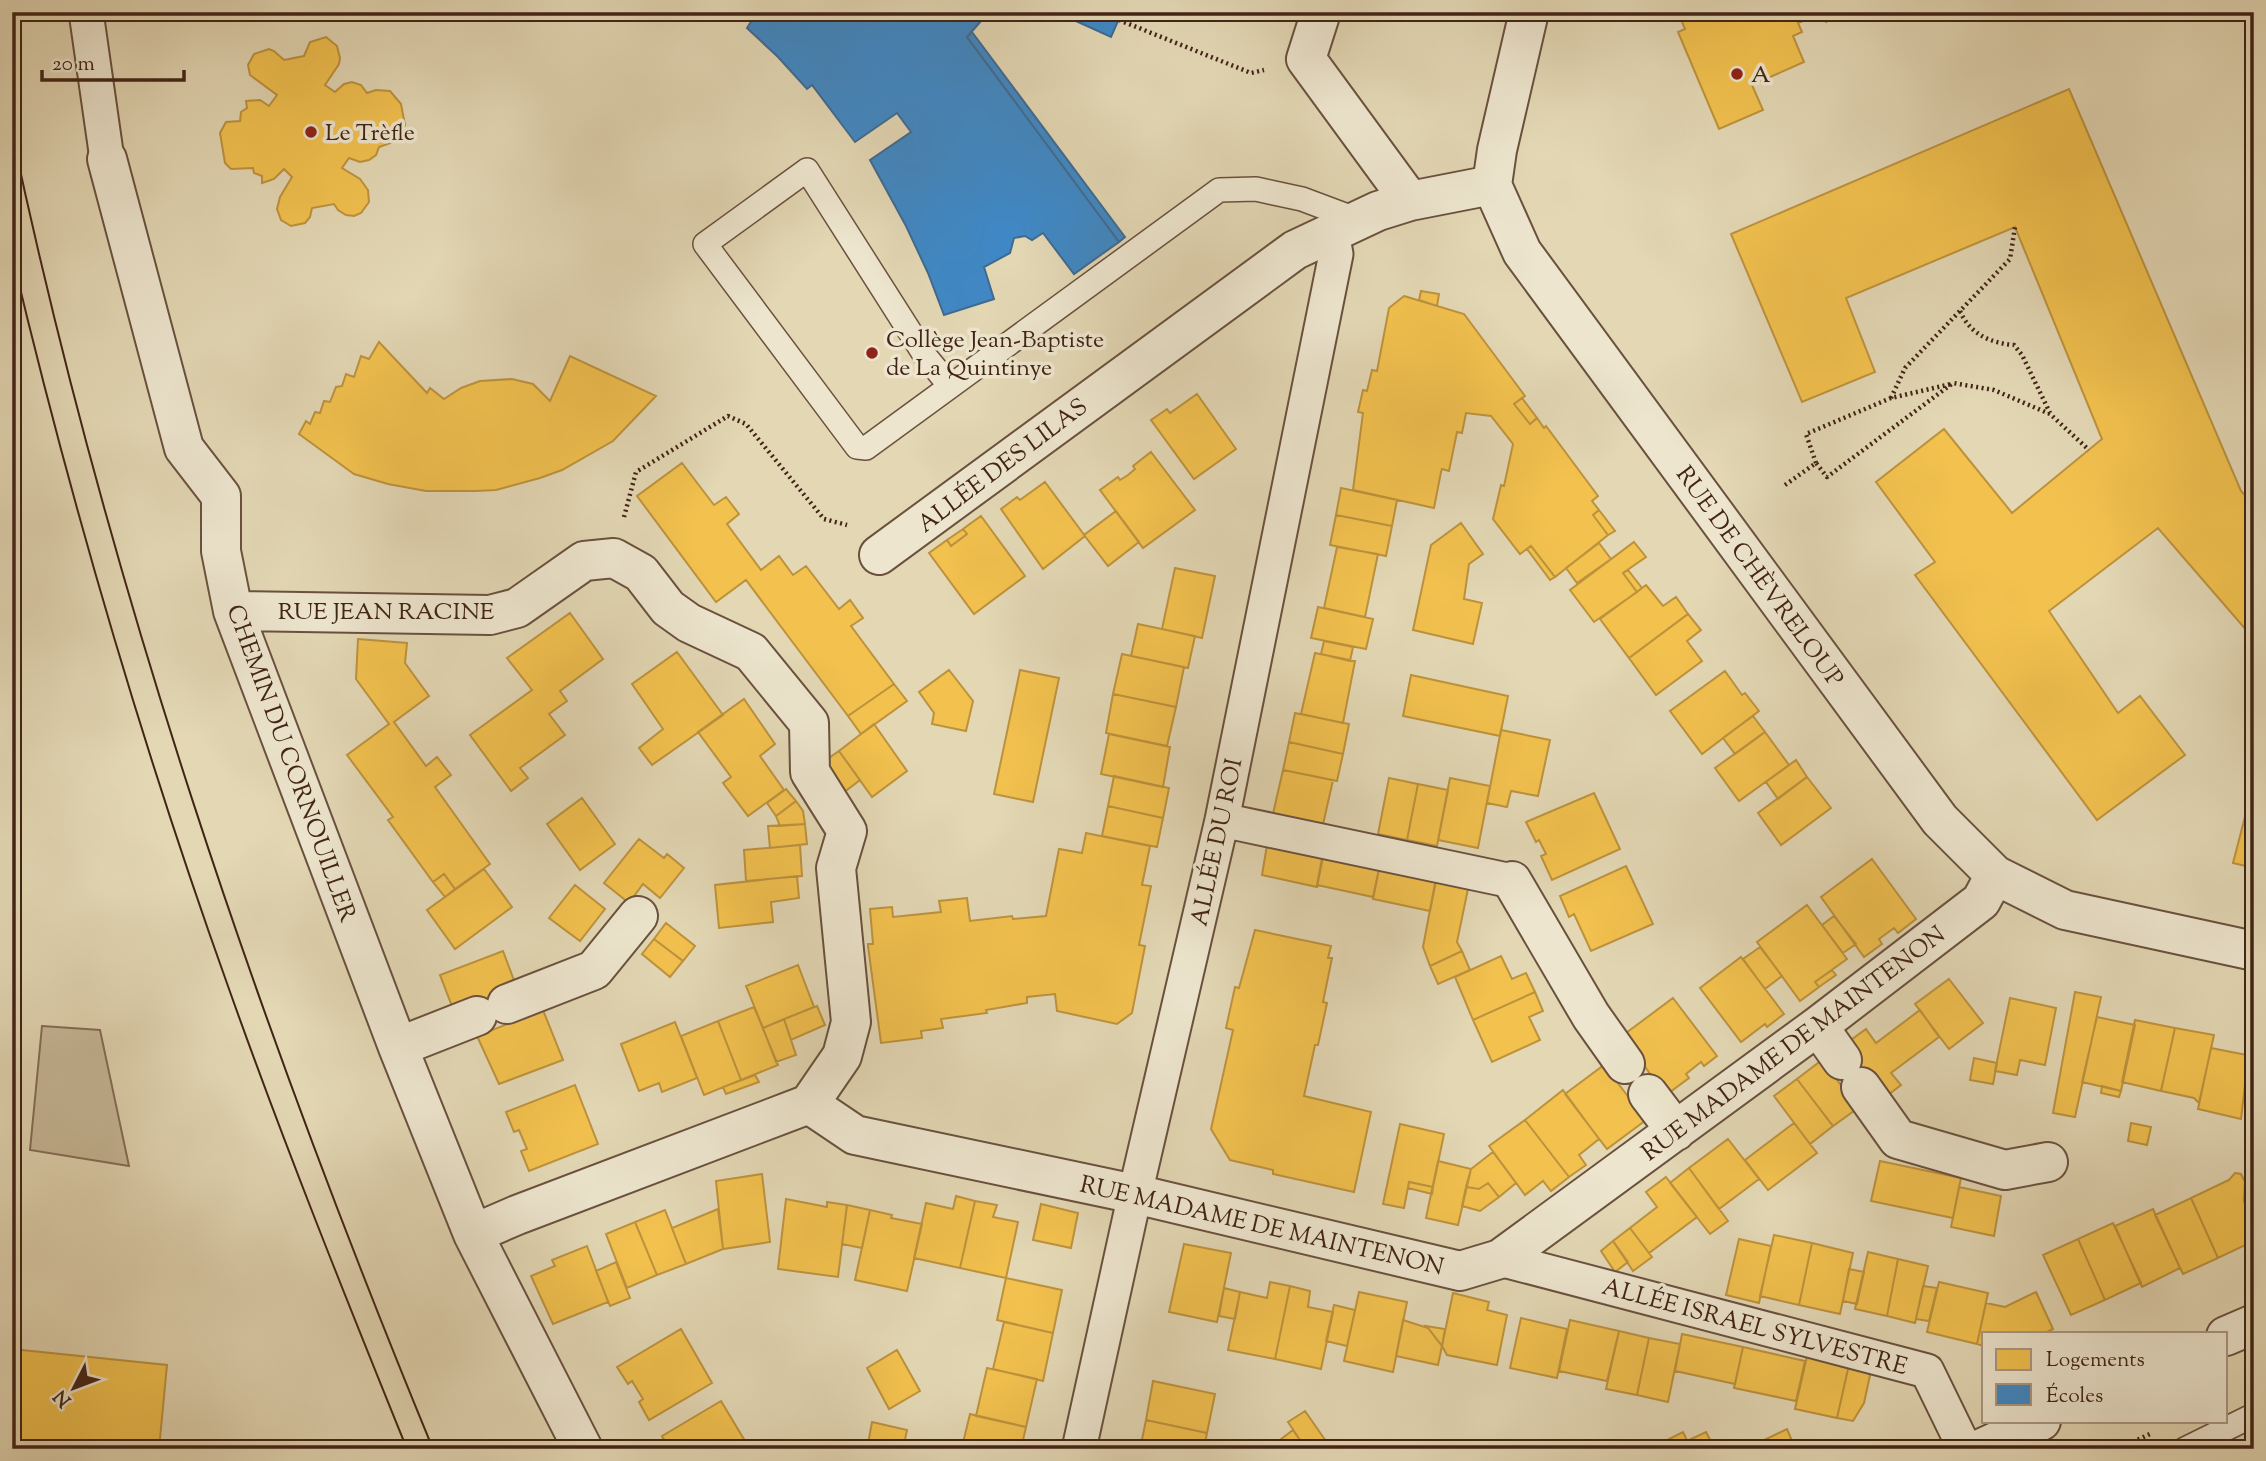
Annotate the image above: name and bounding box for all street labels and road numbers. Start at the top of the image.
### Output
street label: ALLÉE DES LILAS [911,391,1096,542]
street label: RUE DE CHÈVRELOUP [1667,460,1850,695]
street label: RUE JEAN RACINE [278,596,495,630]
street label: CHEMIN DU CORNOUILLER [217,600,364,928]
street label: ALLÉE DU ROI [1184,755,1252,930]
street label: RUE MADAME DE MAINTENON [1635,919,1953,1170]
street label: RUE MADAME DE MAINTENON [1076,1168,1447,1285]
street label: ALLÉE ISRAEL SYLVESTRE [1598,1271,1911,1385]

